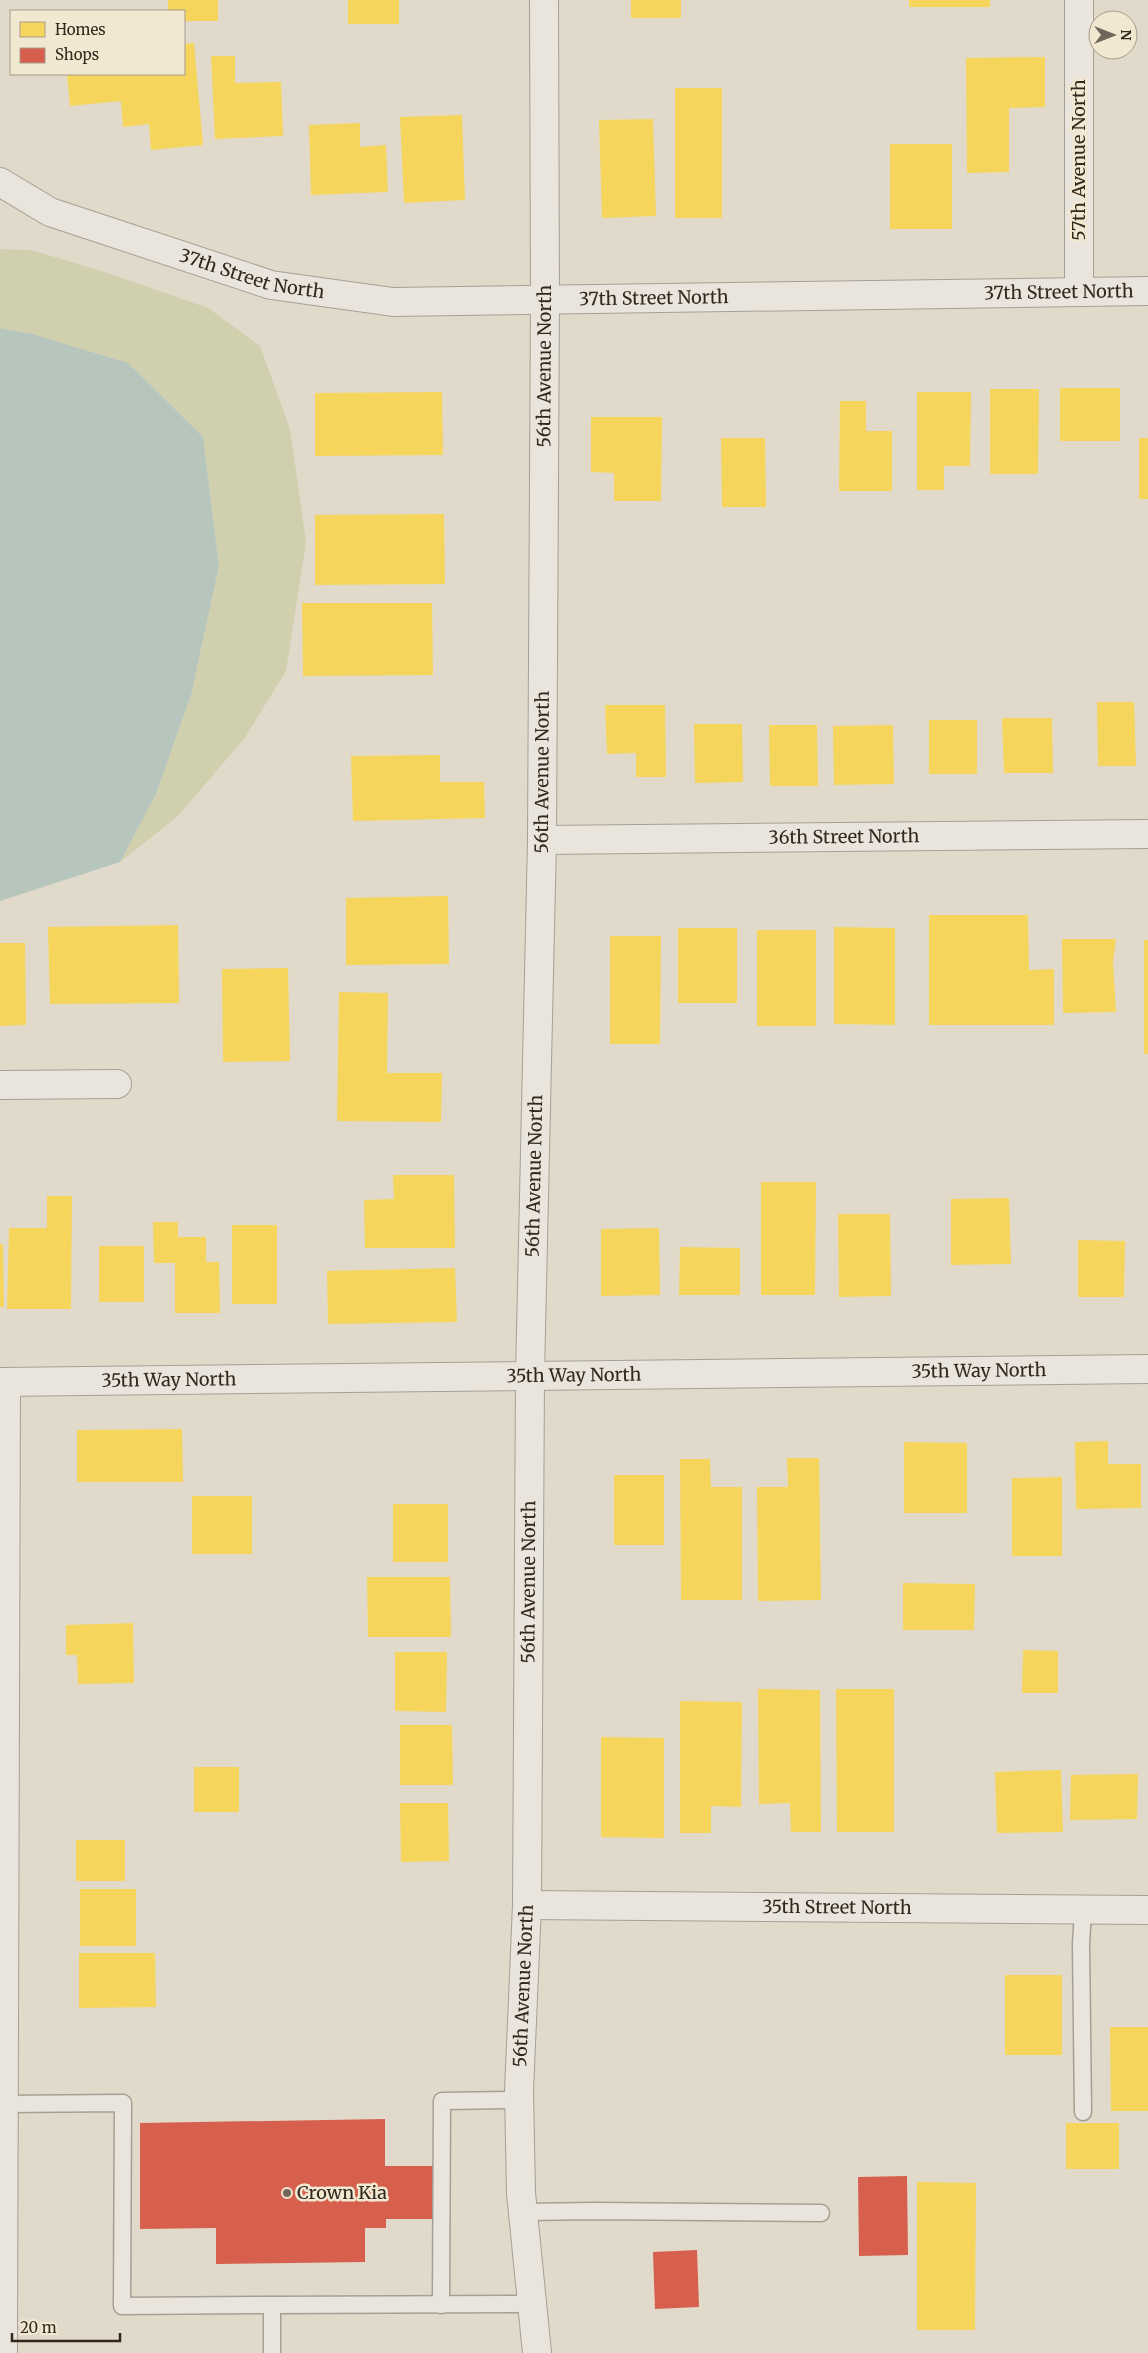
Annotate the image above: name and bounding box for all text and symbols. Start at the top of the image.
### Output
legend [10,10,185,75]
north arrow [1088,10,1138,60]
text: Homes [55,20,106,39]
text: N [1117,29,1135,41]
text: Shops [55,45,99,64]
street label: 57th Avenue North [1067,79,1090,241]
street label: 37th Street North [176,244,326,303]
street label: 37th Street North [984,279,1134,304]
street label: 56th Avenue North [532,285,556,448]
street label: 37th Street North [579,285,729,310]
street label: 56th Avenue North [530,691,554,854]
street label: 36th Street North [768,824,920,849]
street label: 56th Avenue North [521,1094,547,1258]
street label: 35th Way North [911,1358,1047,1383]
street label: 35th Way North [506,1363,642,1387]
street label: 35th Way North [101,1367,237,1392]
street label: 56th Avenue North [516,1500,540,1663]
street label: 35th Street North [762,1895,912,1919]
street label: 56th Avenue North [508,1904,538,2068]
place label: Crown Kia [297,2181,387,2204]
marker: Crown Kia [281,2187,293,2199]
scale bar [12,2310,120,2342]
text: 20 m [20,2318,57,2337]

